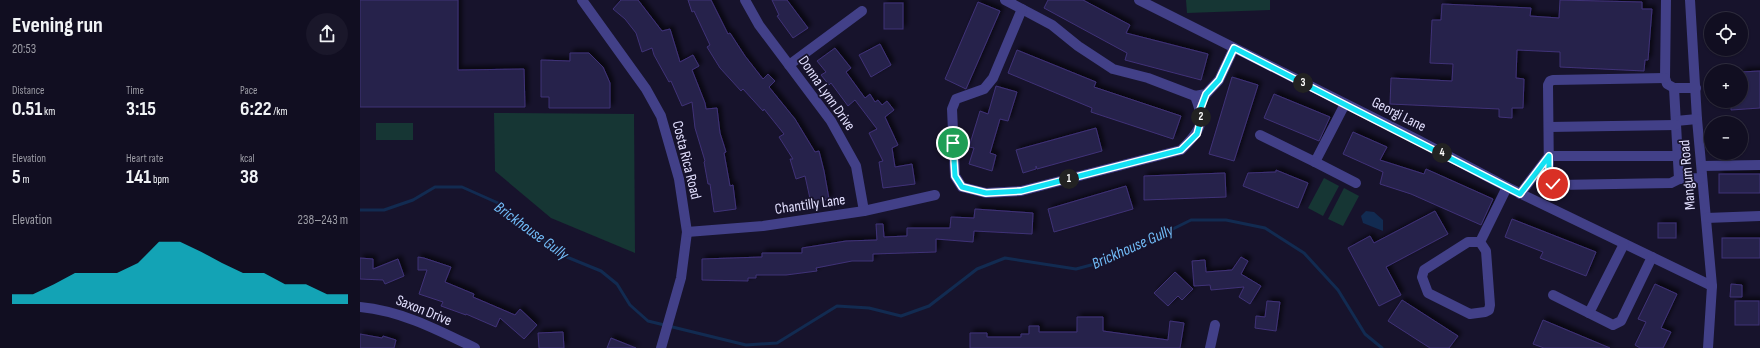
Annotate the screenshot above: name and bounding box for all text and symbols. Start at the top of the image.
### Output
text: Evening run [12,12,103,39]
map controls [1704,12,1748,160]
button: locate [1704,12,1748,56]
button: share [306,13,348,55]
text: 20:53 [12,41,36,57]
street label: Donna Lynn Drive [794,52,859,134]
button: + [1704,64,1748,108]
pin: 3 [1293,73,1313,93]
text: 3 [1301,76,1305,89]
text: Distance [12,84,44,97]
text: Time [126,84,144,97]
text: Pace [240,84,258,97]
street label: Georgi Lane [1368,93,1429,136]
text: 0.51 [12,97,42,121]
text: 3:15 [126,97,156,121]
text: 6:22 [240,97,271,121]
text: km [42,105,55,118]
text: /km [271,105,287,118]
pin: 2 [1191,107,1211,127]
text: 2 [1199,110,1203,123]
button: − [1704,116,1748,160]
street label: Costa Rica Road [668,119,705,201]
pin [936,126,970,160]
icon: arrive [942,132,964,154]
street label: Mangum Road [1675,139,1700,211]
pin: 4 [1432,143,1452,163]
text: 4 [1439,146,1445,159]
text: Elevation [12,152,46,165]
text: Heart rate [126,152,164,165]
text: kcal [240,152,255,165]
text: 5 [12,165,21,189]
text: 141 [126,165,151,189]
text: 38 [240,165,258,189]
pin [1536,167,1570,201]
pin: 1 [1059,169,1079,189]
text: 1 [1067,172,1071,185]
text: m [21,173,30,186]
text: bpm [151,173,169,186]
icon: check [1542,173,1564,195]
street label: Chantilly Lane [774,190,846,219]
water label: Brickhouse Gully [490,198,573,265]
text: Elevation [12,212,52,228]
text: 238–243 m [298,212,348,228]
water label: Brickhouse Gully [1089,221,1177,274]
street label: Saxon Drive [393,291,455,330]

